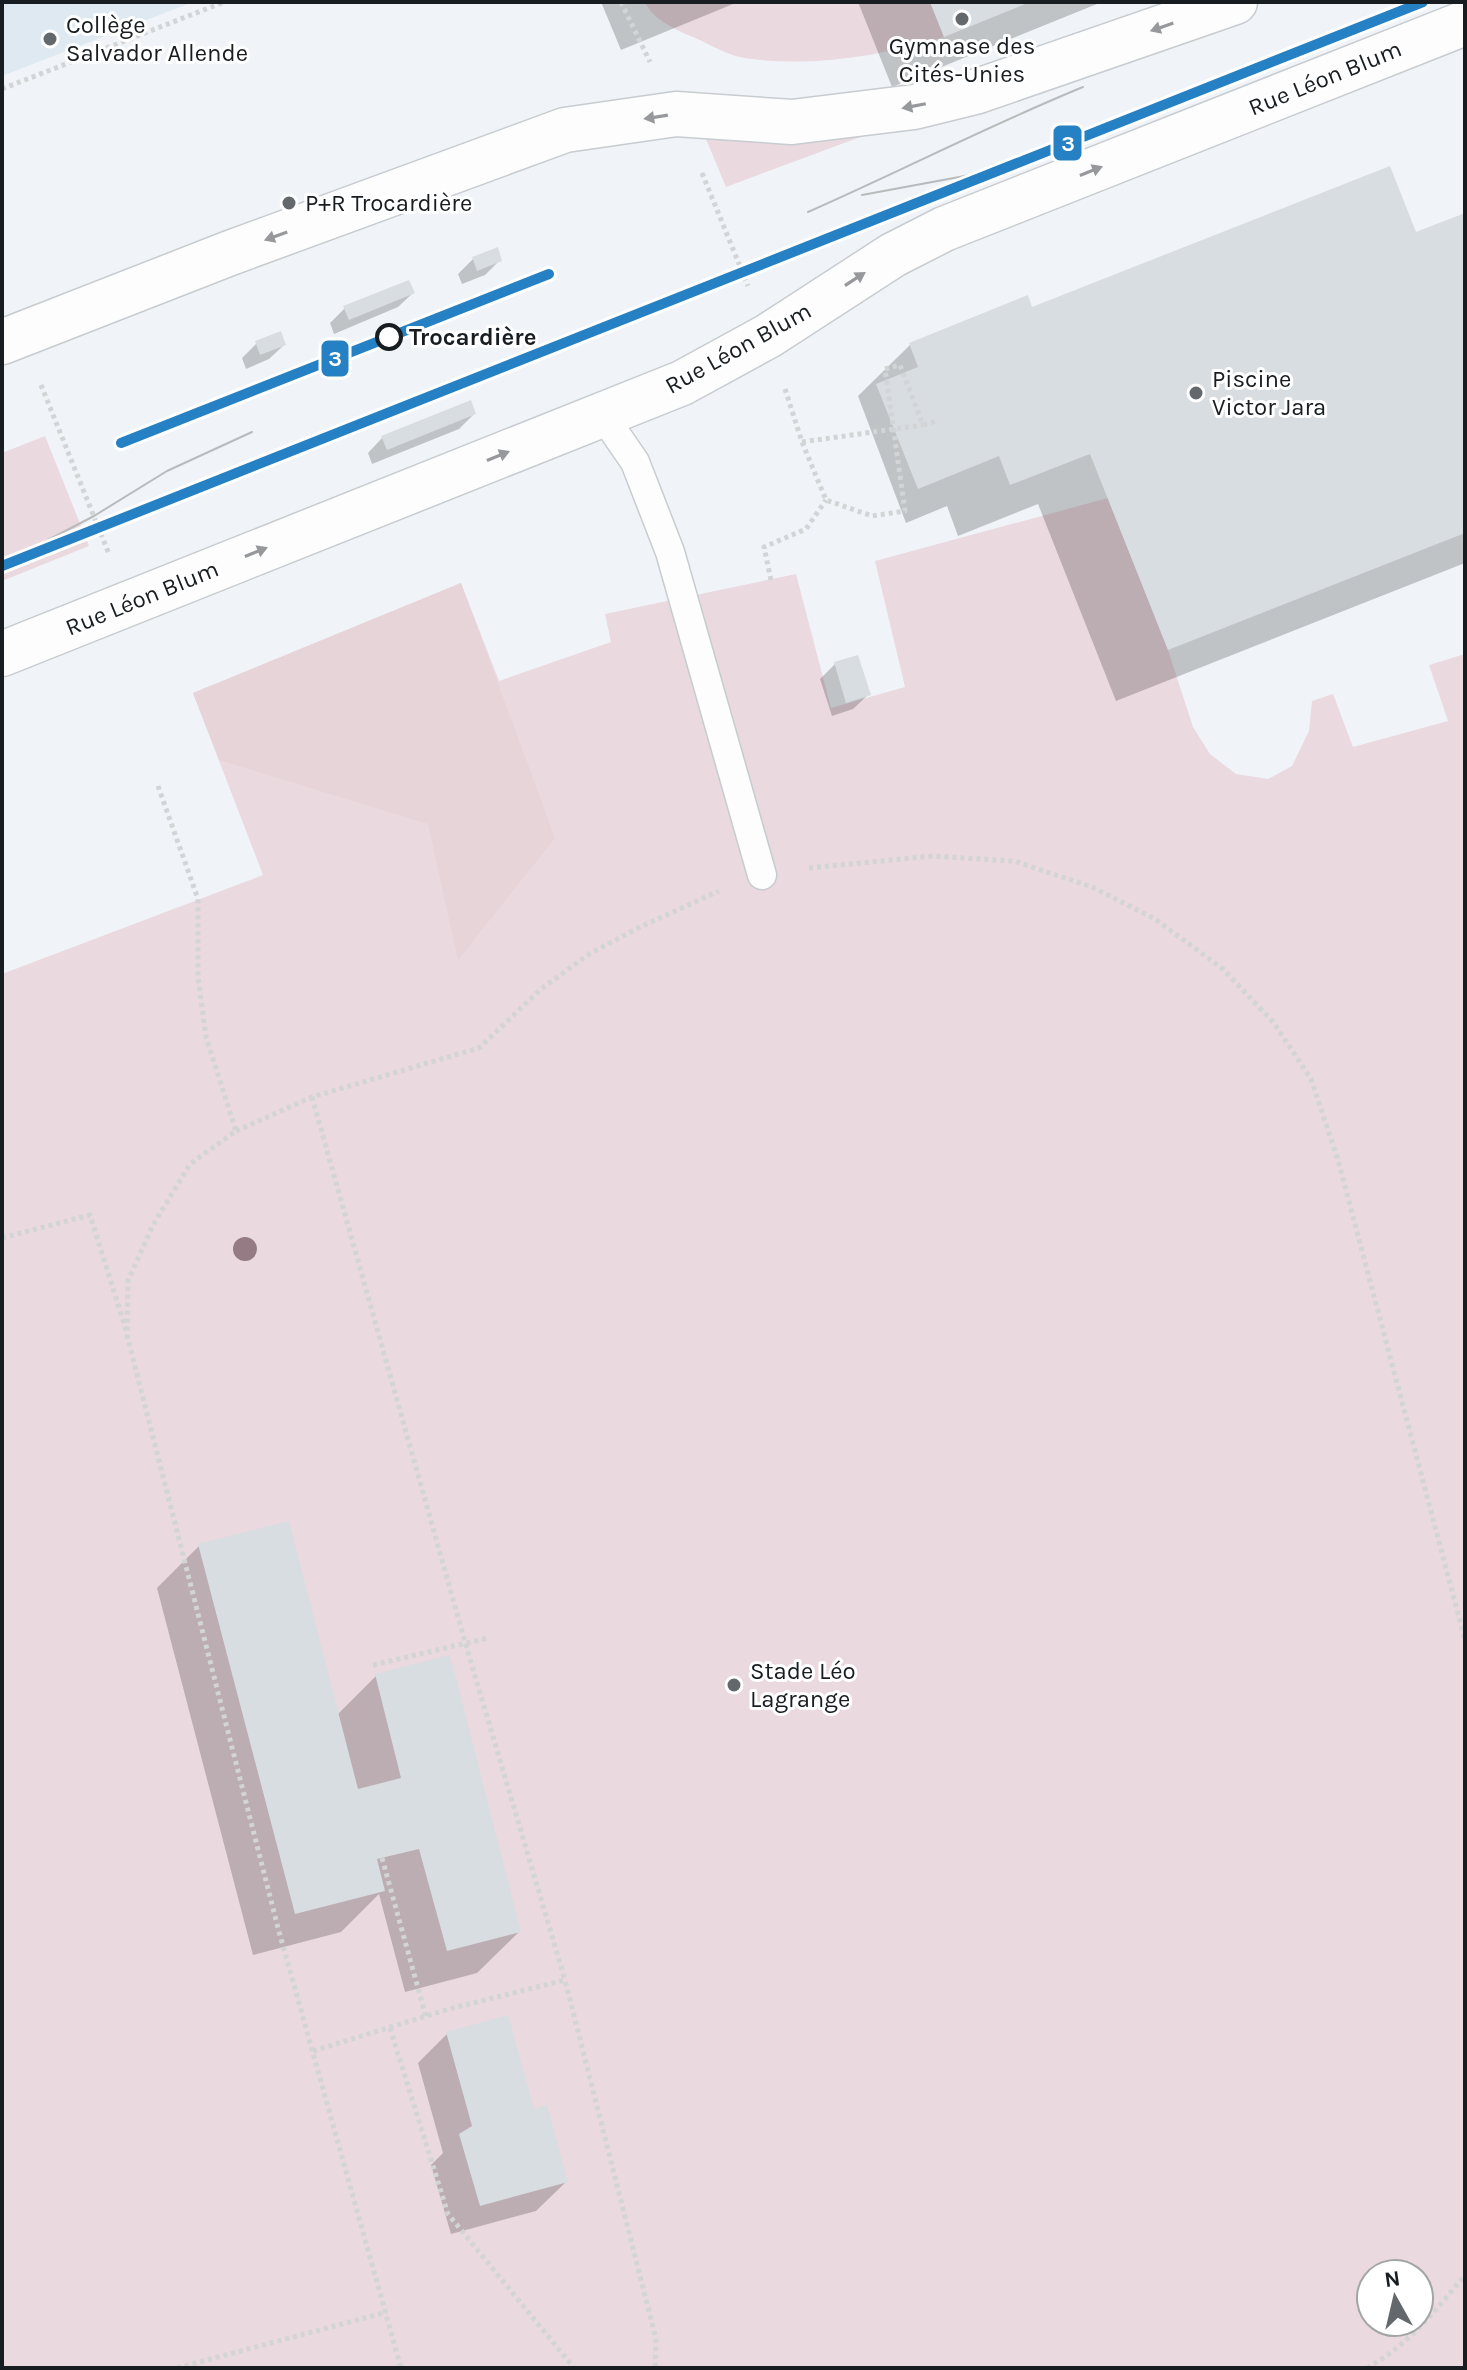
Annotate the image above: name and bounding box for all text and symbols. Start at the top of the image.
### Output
marker: Gymnase des Cités-Unies [953,10,971,28]
place label: Collège Salvador Allende [66,11,248,67]
one-way arrow [1149,22,1173,34]
marker: Collège Salvador Allende [41,30,59,48]
place label: Gymnase des Cités-Unies [889,32,1035,88]
street label: Rue Léon Blum [1244,35,1406,121]
one-way arrow [902,101,927,113]
one-way arrow [643,111,668,124]
line badge: 3 [1052,124,1083,162]
text: 3 [1061,131,1075,157]
one-way arrow [1079,164,1103,177]
place label: P+R Trocardière [305,189,472,217]
marker: P+R Trocardière [280,194,298,212]
one-way arrow [263,231,287,243]
one-way arrow [844,273,866,287]
street label: Rue Léon Blum [660,296,816,400]
place label: Trocardière [409,323,536,351]
marker: Trocardière [376,324,402,350]
line badge: 3 [320,339,350,378]
text: 3 [328,346,342,372]
place label: Piscine Victor Jara [1212,365,1326,421]
marker: Piscine Victor Jara [1187,384,1205,402]
one-way arrow [486,449,510,462]
one-way arrow [244,545,268,558]
street label: Rue Léon Blum [61,555,223,641]
place label: Stade Léo Lagrange [750,1657,856,1713]
marker: Stade Léo Lagrange [725,1676,743,1694]
north arrow [1355,2258,1435,2338]
text: N [1383,2265,1402,2293]

